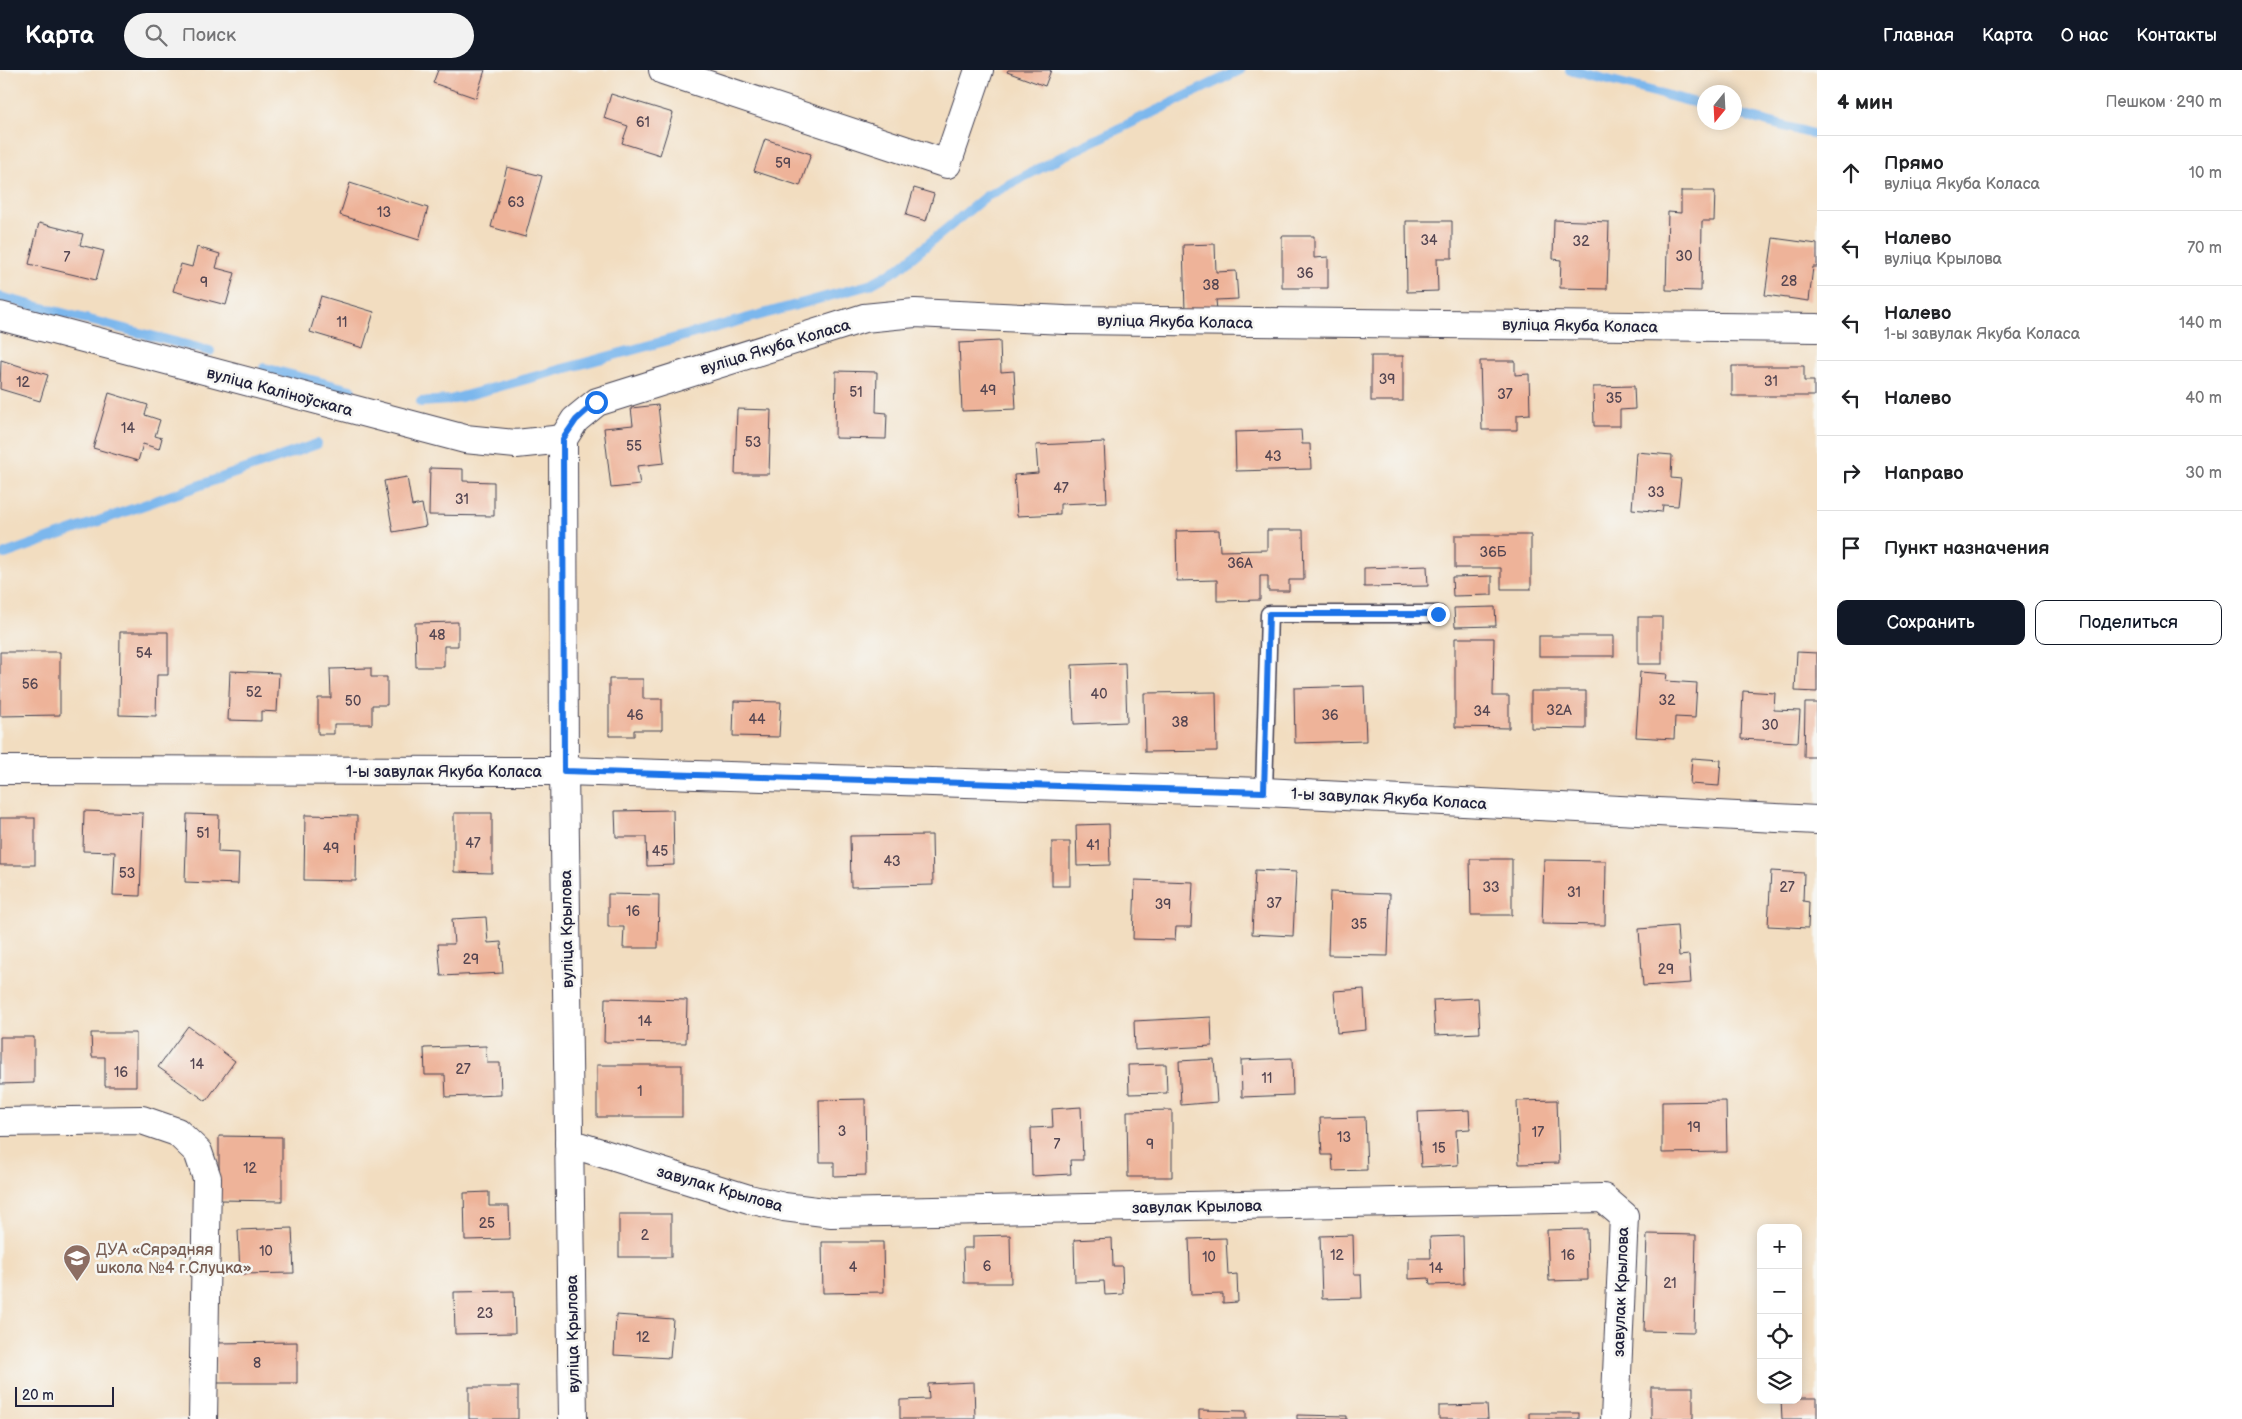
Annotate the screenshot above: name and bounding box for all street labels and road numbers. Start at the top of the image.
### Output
street label: вуліца Якуба Коласа [1097,312,1254,333]
street label: вуліца Якуба Коласа [698,315,853,379]
street label: вуліца Якуба Коласа [1502,316,1659,337]
street label: вуліца Каліноўскага [204,364,355,421]
street label: 1-ы завулак Якуба Коласа [346,763,543,782]
street label: 1-ы завулак Якуба Коласа [1290,785,1488,814]
street label: вуліца Крылова [557,869,578,988]
street label: завулак Крылова [654,1162,785,1217]
street label: завулак Крылова [1132,1197,1263,1218]
street label: завулак Крылова [1610,1226,1633,1358]
street label: вуліца Крылова [563,1274,584,1393]

